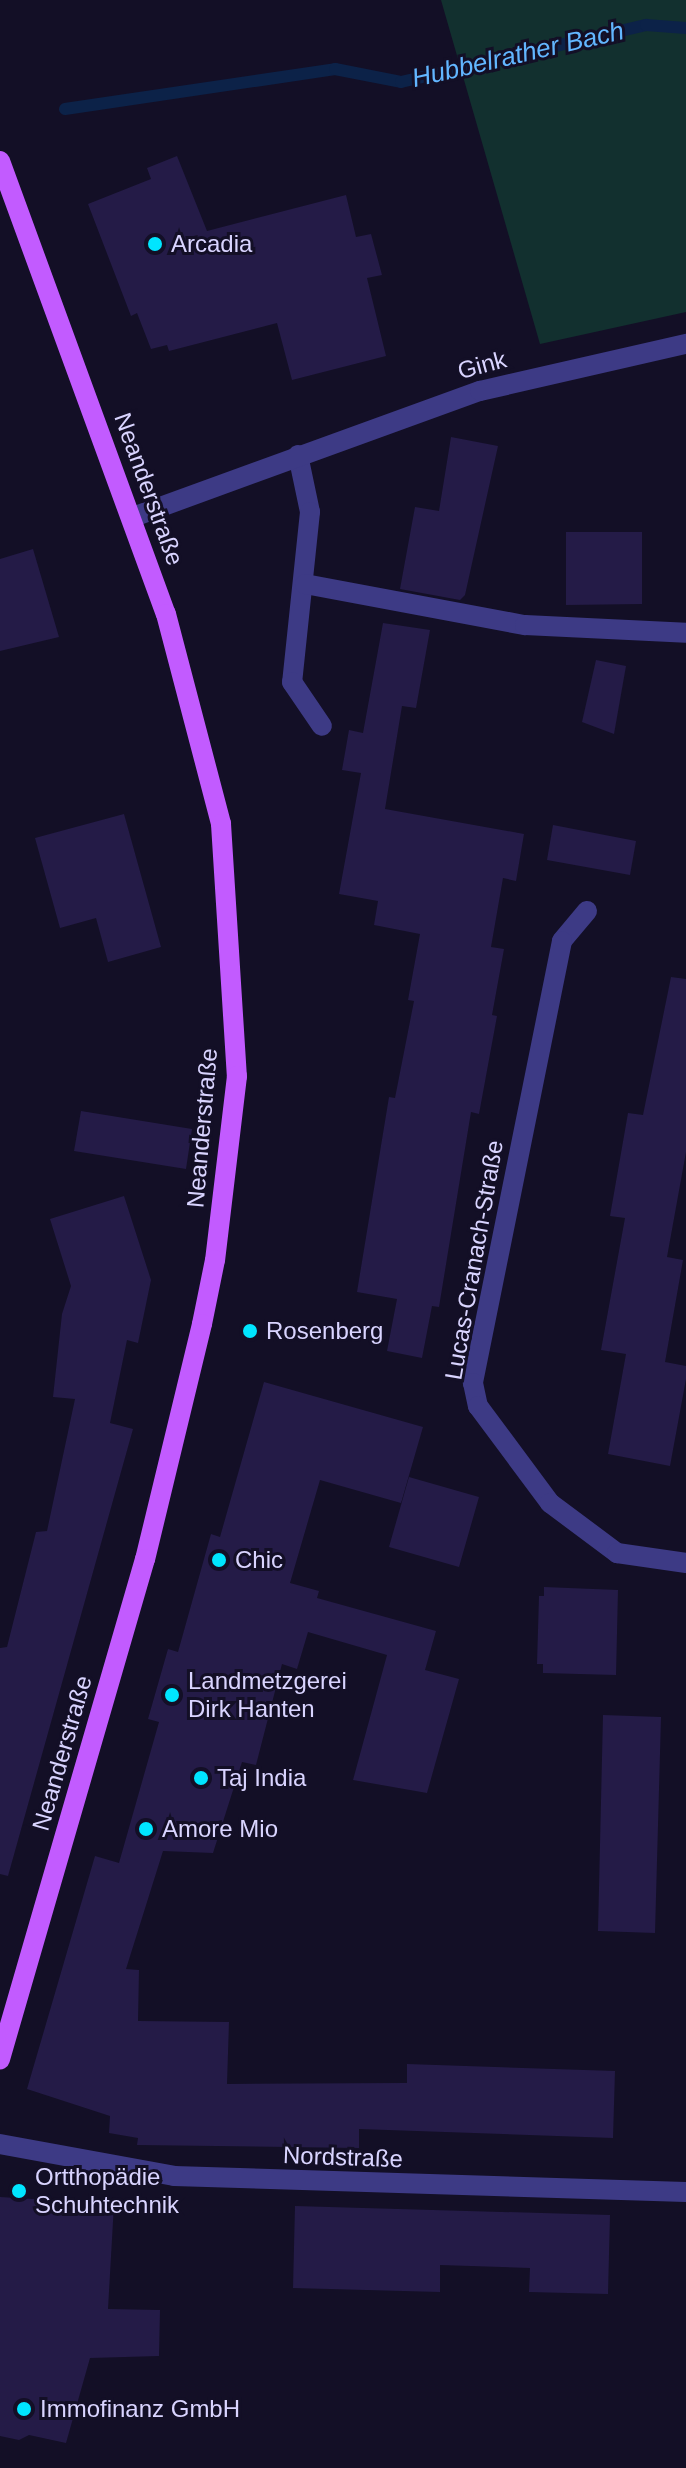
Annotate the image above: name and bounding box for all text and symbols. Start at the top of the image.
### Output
water label: Hubbelrather Bach [409,15,627,95]
place label: Arcadia [171,230,252,258]
marker: Arcadia [146,235,164,253]
street label: Gink [454,345,510,385]
street label: Neanderstraße [108,409,190,569]
street label: Neanderstraße [181,1047,223,1209]
street label: Lucas-Cranach-Straße [439,1138,509,1382]
place label: Rosenberg [266,1317,383,1345]
marker: Rosenberg [241,1322,259,1340]
place label: Chic [235,1546,283,1574]
marker: Chic [210,1551,228,1569]
place label: Landmetzgerei Dirk Hanten [188,1667,347,1723]
street label: Neanderstraße [26,1672,98,1834]
marker: Landmetzgerei Dirk Hanten [163,1686,181,1704]
place label: Taj India [217,1764,306,1792]
marker: Taj India [192,1769,210,1787]
place label: Amore Mio [162,1815,278,1843]
marker: Amore Mio [137,1820,155,1838]
street label: Nordstraße [283,2141,403,2173]
place label: Ortthopädie Schuhtechnik [35,2163,179,2219]
marker: Ortthopädie Schuhtechnik [10,2182,28,2200]
place label: Immofinanz GmbH [40,2395,240,2423]
marker: Immofinanz GmbH [15,2400,33,2418]

